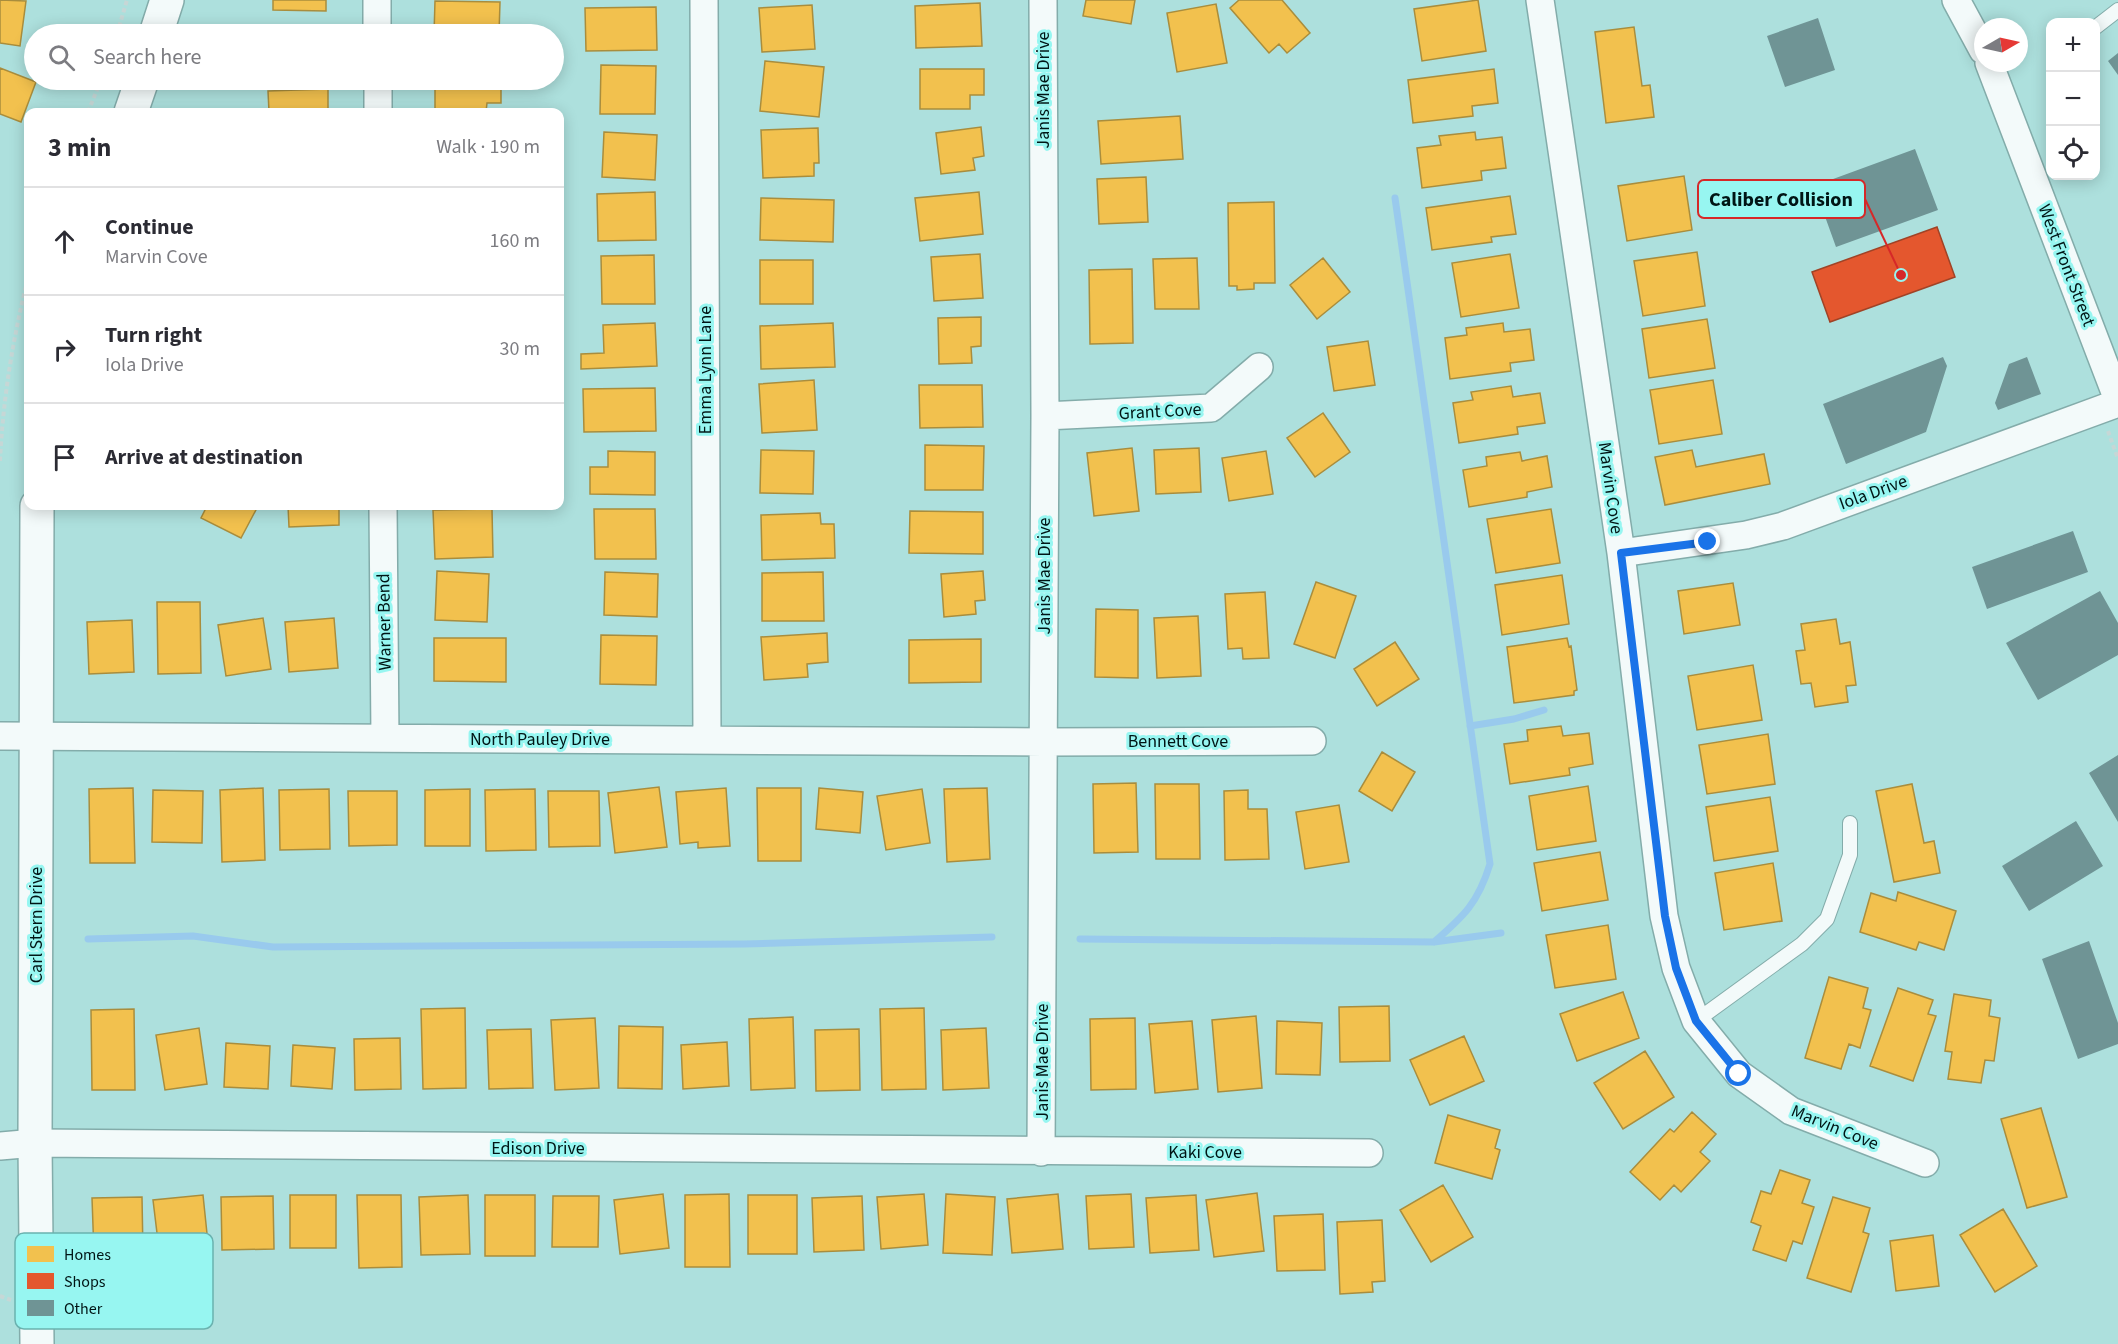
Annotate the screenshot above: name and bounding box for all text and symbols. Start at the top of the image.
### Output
north arrow [1974,18,2028,72]
map controls [2046,18,2100,180]
button: + [2046,18,2100,72]
search box [24,24,564,90]
street label: Janis Mae Drive [1031,32,1056,148]
icon: search [45,41,78,74]
text: Search here [93,41,201,73]
button: − [2046,72,2100,126]
button: locate [2046,126,2100,180]
text: 3 min [48,129,111,166]
text: Walk · 190 m [436,133,540,161]
callout: Caliber Collision [1698,180,1865,218]
text: Caliber Collision [1709,186,1853,214]
street label: West Front Street [2032,201,2101,330]
text: Continue [105,211,194,243]
icon: ahead [48,225,81,258]
text: 160 m [490,227,540,255]
text: Marvin Cove [105,243,208,271]
street label: Emma Lynn Lane [693,306,718,434]
text: Turn right [105,319,202,351]
icon: right [48,333,81,366]
text: 30 m [500,335,540,363]
text: Iola Drive [105,351,184,379]
street label: Grant Cove [1118,397,1202,426]
icon: arrive [48,441,81,474]
text: Arrive at destination [105,441,303,473]
street label: Marvin Cove [1592,441,1629,536]
street label: Iola Drive [1836,469,1911,516]
street label: Janis Mae Drive [1032,518,1057,634]
route end [1694,528,1720,554]
street label: Warner Bend [371,573,398,671]
street label: North Pauley Drive [470,727,610,752]
street label: Bennett Cove [1128,729,1228,754]
street label: Carl Stern Drive [24,867,49,983]
street label: Janis Mae Drive [1030,1004,1055,1120]
route start [1725,1060,1751,1086]
street label: Marvin Cove [1787,1099,1882,1156]
street label: Edison Drive [491,1136,585,1161]
street label: Kaki Cove [1168,1140,1242,1165]
legend [15,1233,213,1329]
text: Homes [64,1244,111,1266]
text: Shops [64,1271,106,1293]
text: Other [64,1298,103,1320]

